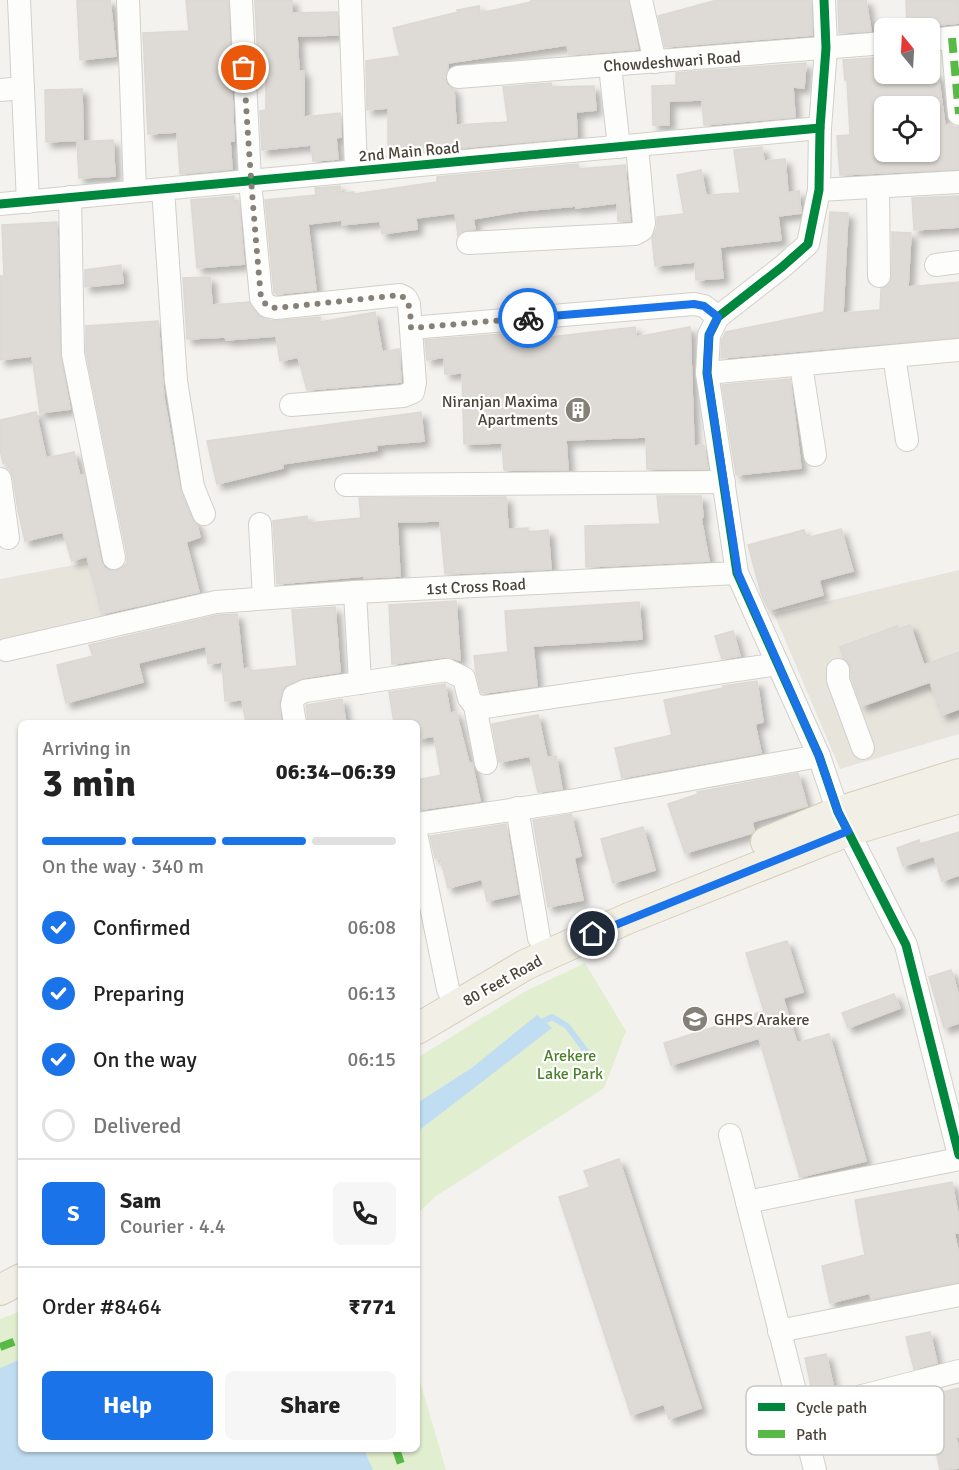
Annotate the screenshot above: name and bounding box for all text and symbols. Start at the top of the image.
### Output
north arrow [874,18,940,84]
map controls [874,18,940,162]
pin [218,42,269,93]
street label: Chowdeshwari Road [603,47,742,77]
icon: bag [227,51,260,84]
button: locate [874,96,940,162]
street label: 2nd Main Road [358,138,460,166]
courier [498,288,558,348]
icon: bike [512,302,545,335]
place label: Niranjan Maxima Apartments [442,392,558,430]
building icon: Niranjan Maxima Apartments [563,395,593,425]
street label: 1st Cross Road [426,574,527,600]
text: Arriving in [42,736,131,761]
text: 06:34–06:39 [276,758,396,785]
text: 3 min [42,759,136,807]
text: On the way · 340 m [42,854,204,879]
pin [567,908,618,959]
icon: check [42,911,75,944]
text: Confirmed [93,914,191,941]
text: 06:08 [347,915,396,940]
icon: home [576,917,609,950]
street label: 80 Feet Road [459,951,546,1011]
icon: check [42,977,75,1010]
text: Preparing [93,980,185,1007]
text: 06:13 [347,981,396,1006]
school or university icon: GHPS Arakere [680,1004,710,1034]
place label: GHPS Arakere [714,1010,810,1030]
icon: check [42,1043,75,1076]
text: On the way [93,1046,197,1073]
park label: Arekere Lake Park [537,1046,603,1084]
text: 06:15 [347,1047,396,1072]
text: Delivered [93,1112,181,1139]
button: phone [333,1182,396,1245]
text: Sam [120,1187,161,1214]
text: S [67,1200,80,1227]
text: Courier · 4.4 [120,1214,226,1239]
text: Order #8464 [42,1293,162,1320]
text: ₹771 [348,1293,396,1320]
button: Help [42,1371,213,1440]
button: Share [225,1371,396,1440]
legend [746,1386,944,1455]
text: Cycle path [796,1398,867,1418]
text: Path [796,1425,827,1445]

